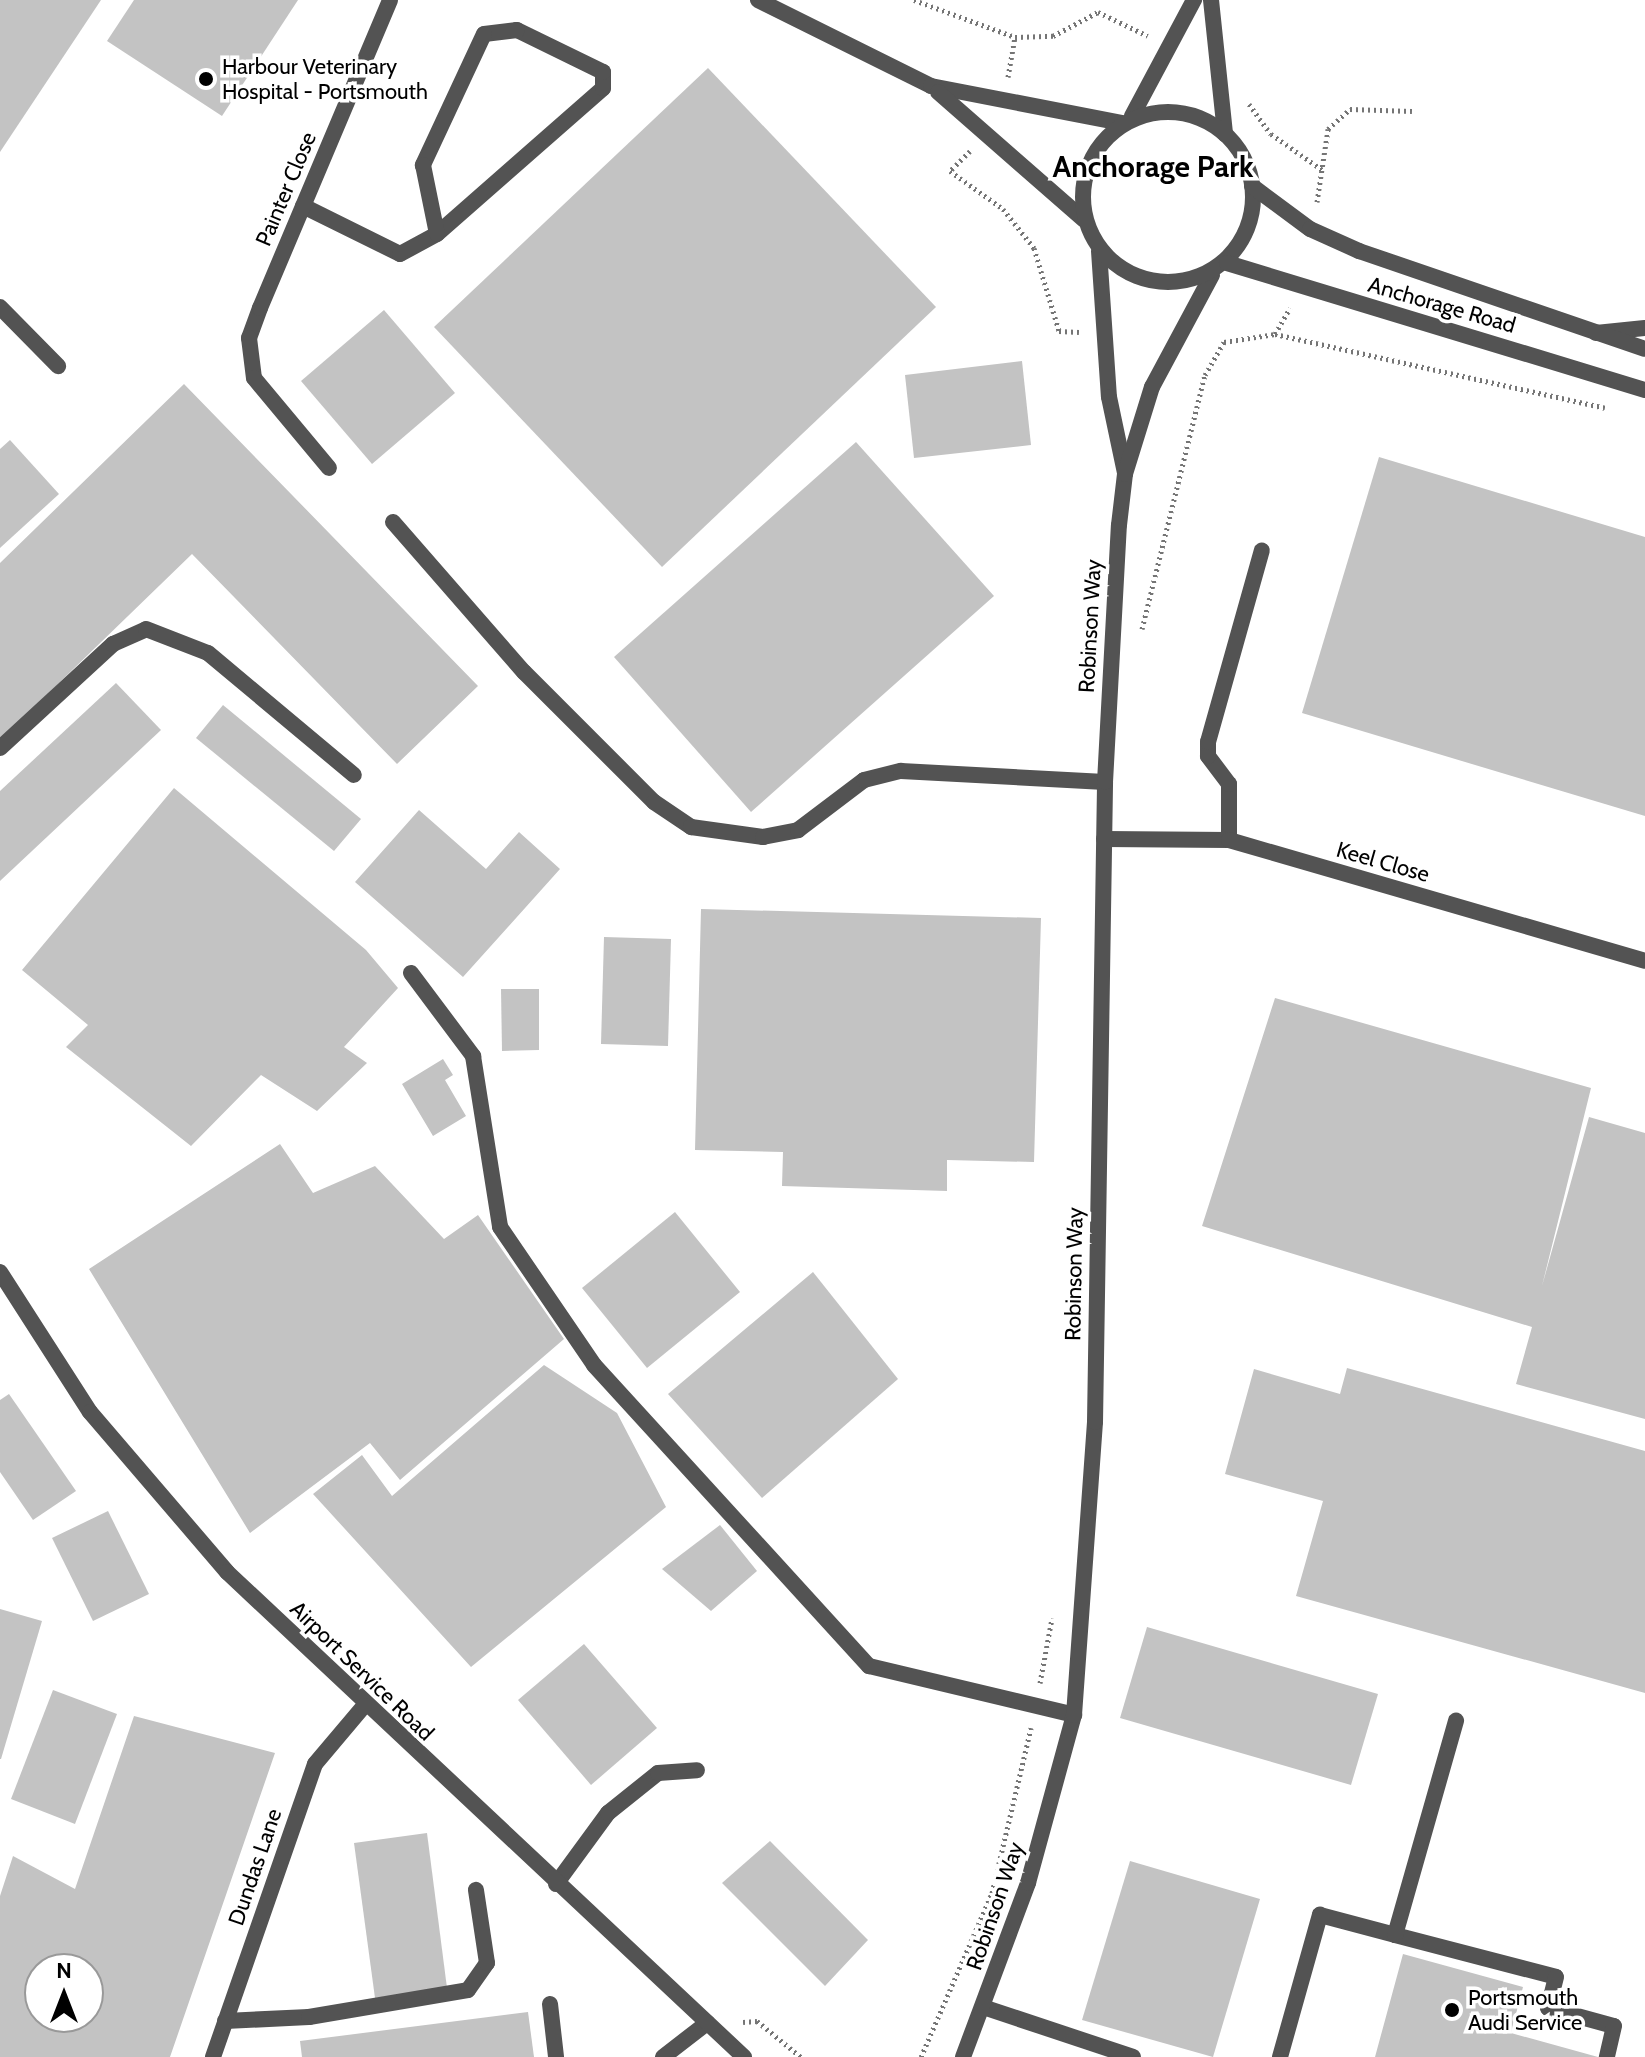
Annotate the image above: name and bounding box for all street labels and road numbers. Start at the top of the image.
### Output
street label: Painter Close [250,128,322,250]
street label: Anchorage Road [1365,271,1519,339]
street label: Robinson Way [1073,559,1107,693]
street label: Keel Close [1333,836,1433,888]
street label: Robinson Way [1060,1207,1088,1341]
street label: Airport Service Road [285,1596,439,1746]
street label: Dundas Lane [223,1805,287,1929]
street label: Robinson Way [961,1838,1029,1974]

